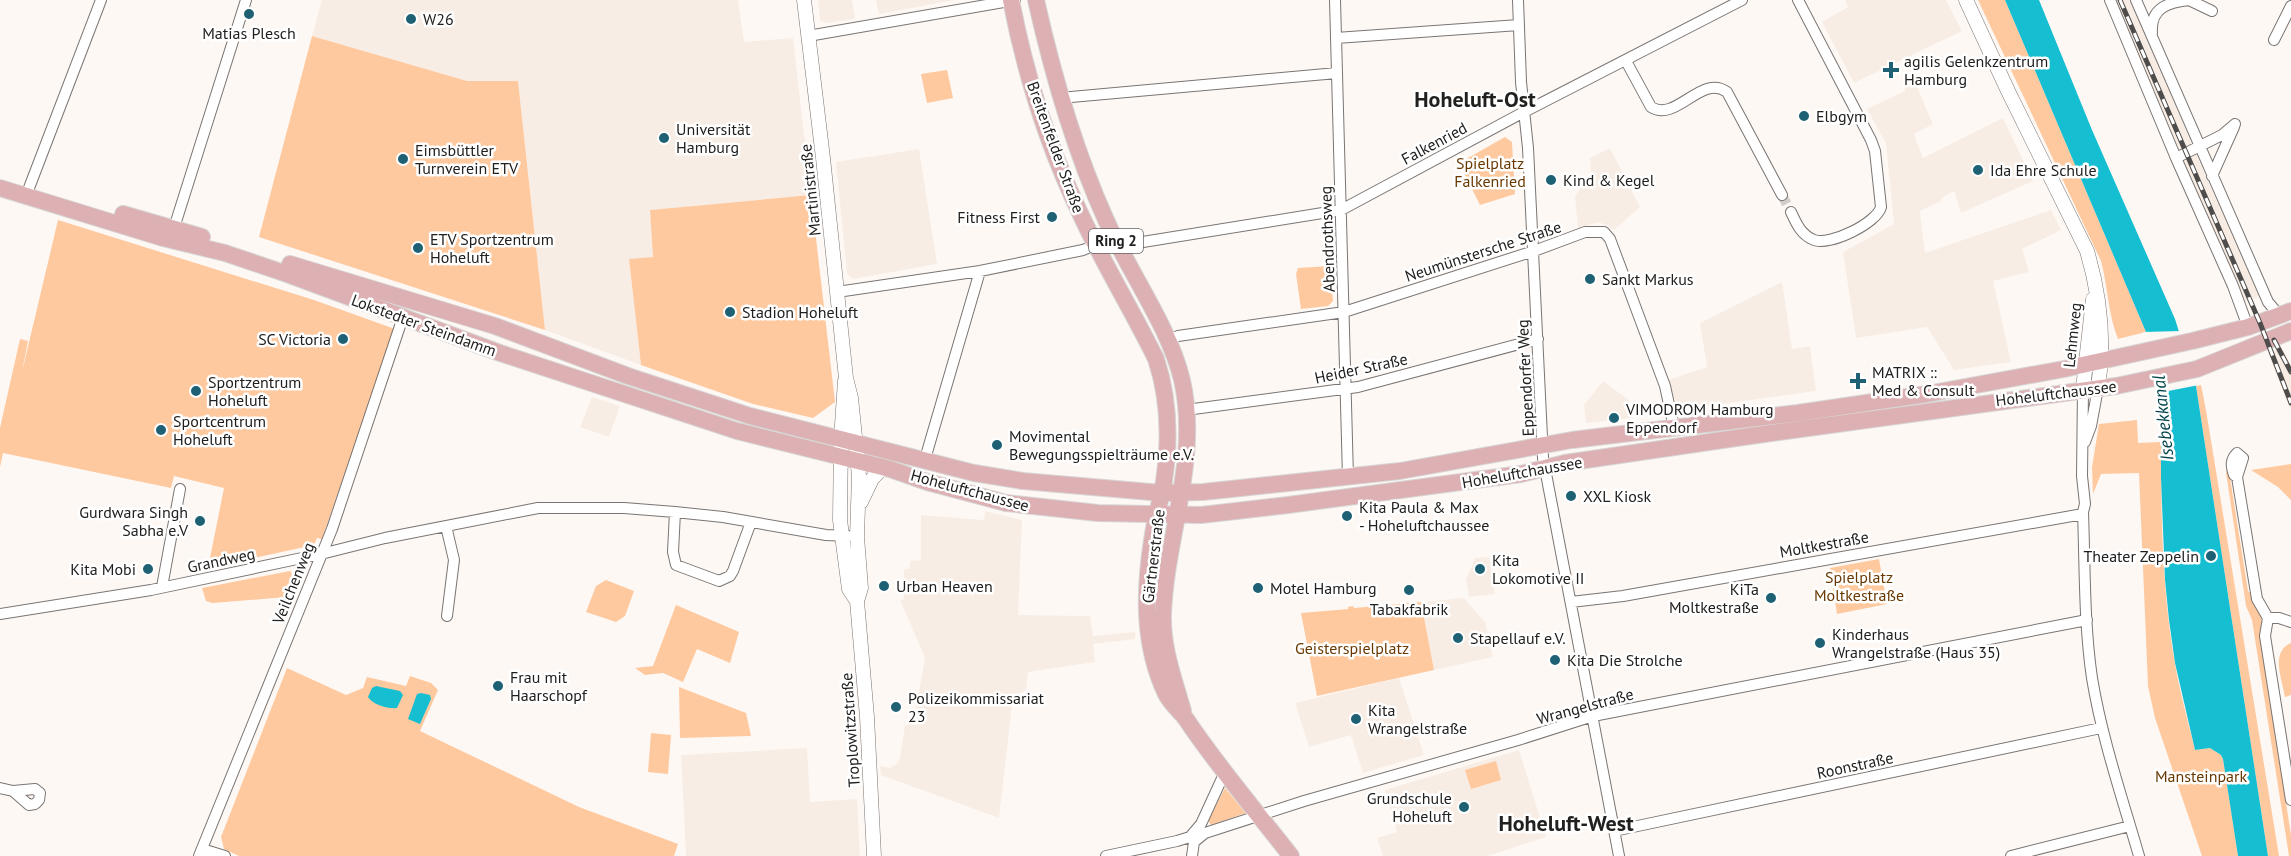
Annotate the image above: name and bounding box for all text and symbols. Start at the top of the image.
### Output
marker: Matias Plesch [242,7,256,21]
place label: W26 [423,9,454,29]
marker: W26 [404,12,418,26]
place label: Matias Plesch [202,23,296,43]
place label: agilis Gelenkzentrum Hamburg [1904,51,2048,89]
marker: agilis Gelenkzentrum Hamburg [1882,61,1900,79]
street label: Breitenfelder Straße [1023,79,1089,215]
district label: Hoheluft-Ost [1414,85,1536,113]
place label: Elbgym [1816,106,1867,126]
marker: Elbgym [1797,109,1811,123]
street label: Falkenried [1398,117,1470,169]
place label: Universität Hamburg [676,119,751,157]
marker: Universität Hamburg [657,131,671,145]
place label: Eimsbüttler Turnverein ETV [415,140,519,178]
street label: Martinistraße [795,143,825,237]
marker: Eimsbüttler Turnverein ETV [396,152,410,166]
park label: Spielplatz Falkenried [1454,153,1526,191]
place label: Ida Ehre Schule [1990,160,2097,180]
marker: Ida Ehre Schule [1971,163,1985,177]
place label: Kind & Kegel [1563,170,1655,190]
marker: Kind & Kegel [1544,173,1558,187]
street label: Abendrothsweg [1315,185,1339,293]
place label: Fitness First [957,207,1041,227]
marker: Fitness First [1045,210,1059,224]
street label: Neumünstersche Straße [1402,216,1564,286]
place label: ETV Sportzentrum Hoheluft [430,229,554,267]
road number: Ring 2 [1089,229,1143,253]
marker: ETV Sportzentrum Hoheluft [411,241,425,255]
place label: Sankt Markus [1602,269,1694,289]
marker: Sankt Markus [1583,272,1597,286]
street label: Lokstedter Steindamm [349,289,499,361]
street label: Lehmweg [2059,301,2085,369]
place label: Stadion Hoheluft [742,302,859,322]
marker: Stadion Hoheluft [723,305,737,319]
street label: Eppendorfer Weg [1512,319,1538,437]
place label: SC Victoria [258,329,331,349]
marker: SC Victoria [336,332,350,346]
street label: Heider Straße [1313,348,1409,388]
place label: MATRIX :: Med & Consult [1872,362,1975,400]
place label: Sportzentrum Hoheluft [208,372,301,410]
marker: MATRIX :: Med & Consult [1849,372,1867,390]
water label: Isebekkanal [2147,374,2178,462]
street label: Hoheluftchaussee [1994,376,2118,410]
marker: Sportzentrum Hoheluft [189,384,203,398]
place label: VIMODROM Hamburg Eppendorf [1625,399,1773,437]
place label: Sportcentrum Hoheluft [173,411,266,449]
marker: VIMODROM Hamburg Eppendorf [1607,411,1621,425]
marker: Sportcentrum Hoheluft [154,423,168,437]
place label: Movimental Bewegungsspielträume e.V. [1009,426,1194,464]
marker: Movimental Bewegungsspielträume e.V. [990,438,1004,452]
street label: Hoheluftchaussee [1460,452,1584,492]
street label: Hoheluftchaussee [909,465,1031,515]
place label: XXL Kiosk [1583,486,1652,506]
marker: XXL Kiosk [1564,489,1578,503]
place label: Kita Paula & Max - Hoheluftchaussee [1359,497,1489,535]
place label: Gurdwara Singh Sabha e.V [79,502,189,540]
street label: Gärtnerstraße [1137,508,1169,604]
marker: Kita Paula & Max - Hoheluftchaussee [1340,509,1354,523]
marker: Gurdwara Singh Sabha e.V [193,514,207,528]
street label: Moltkestraße [1778,526,1870,562]
street label: Veilchenweg [267,539,318,628]
street label: Grandweg [185,543,257,577]
place label: Theater Zeppelin [2083,546,2199,566]
marker: Theater Zeppelin [2204,549,2218,563]
place label: Kita Lokomotive II [1492,550,1584,588]
place label: Kita Mobi [70,559,136,579]
marker: Kita Mobi [141,562,155,576]
marker: Kita Lokomotive II [1473,562,1487,576]
park label: Spielplatz Moltkestraße [1814,567,1904,605]
place label: Urban Heaven [896,576,993,596]
place label: Motel Hamburg [1270,578,1377,598]
marker: Urban Heaven [877,579,891,593]
place label: KiTa Moltkestraße [1669,579,1759,617]
marker: Motel Hamburg [1251,581,1265,595]
marker: Tabakfabrik [1402,583,1416,597]
marker: KiTa Moltkestraße [1764,591,1778,605]
place label: Tabakfabrik [1370,599,1449,619]
place label: Kinderhaus Wrangelstraße (Haus 35) [1832,624,2000,662]
place label: Stapellauf e.V. [1470,628,1566,648]
marker: Stapellauf e.V. [1451,631,1465,645]
marker: Kinderhaus Wrangelstraße (Haus 35) [1813,636,1827,650]
park label: Geisterspielplatz [1295,638,1409,658]
place label: Kita Die Strolche [1567,650,1683,670]
marker: Kita Die Strolche [1548,653,1562,667]
place label: Frau mit Haarschopf [510,667,588,705]
street label: Troplowitzstraße [836,672,864,788]
marker: Frau mit Haarschopf [491,679,505,693]
street label: Wrangelstraße [1534,683,1636,729]
place label: Polizeikommissariat 23 [908,688,1045,726]
marker: Polizeikommissariat 23 [889,700,903,714]
place label: Kita Wrangelstraße [1368,700,1467,738]
marker: Kita Wrangelstraße [1349,712,1363,726]
street label: Roonstraße [1815,747,1895,783]
park label: Mansteinpark [2155,766,2247,786]
place label: Grundschule Hoheluft [1367,788,1453,826]
marker: Grundschule Hoheluft [1457,800,1471,814]
district label: Hoheluft-West [1498,809,1634,837]

